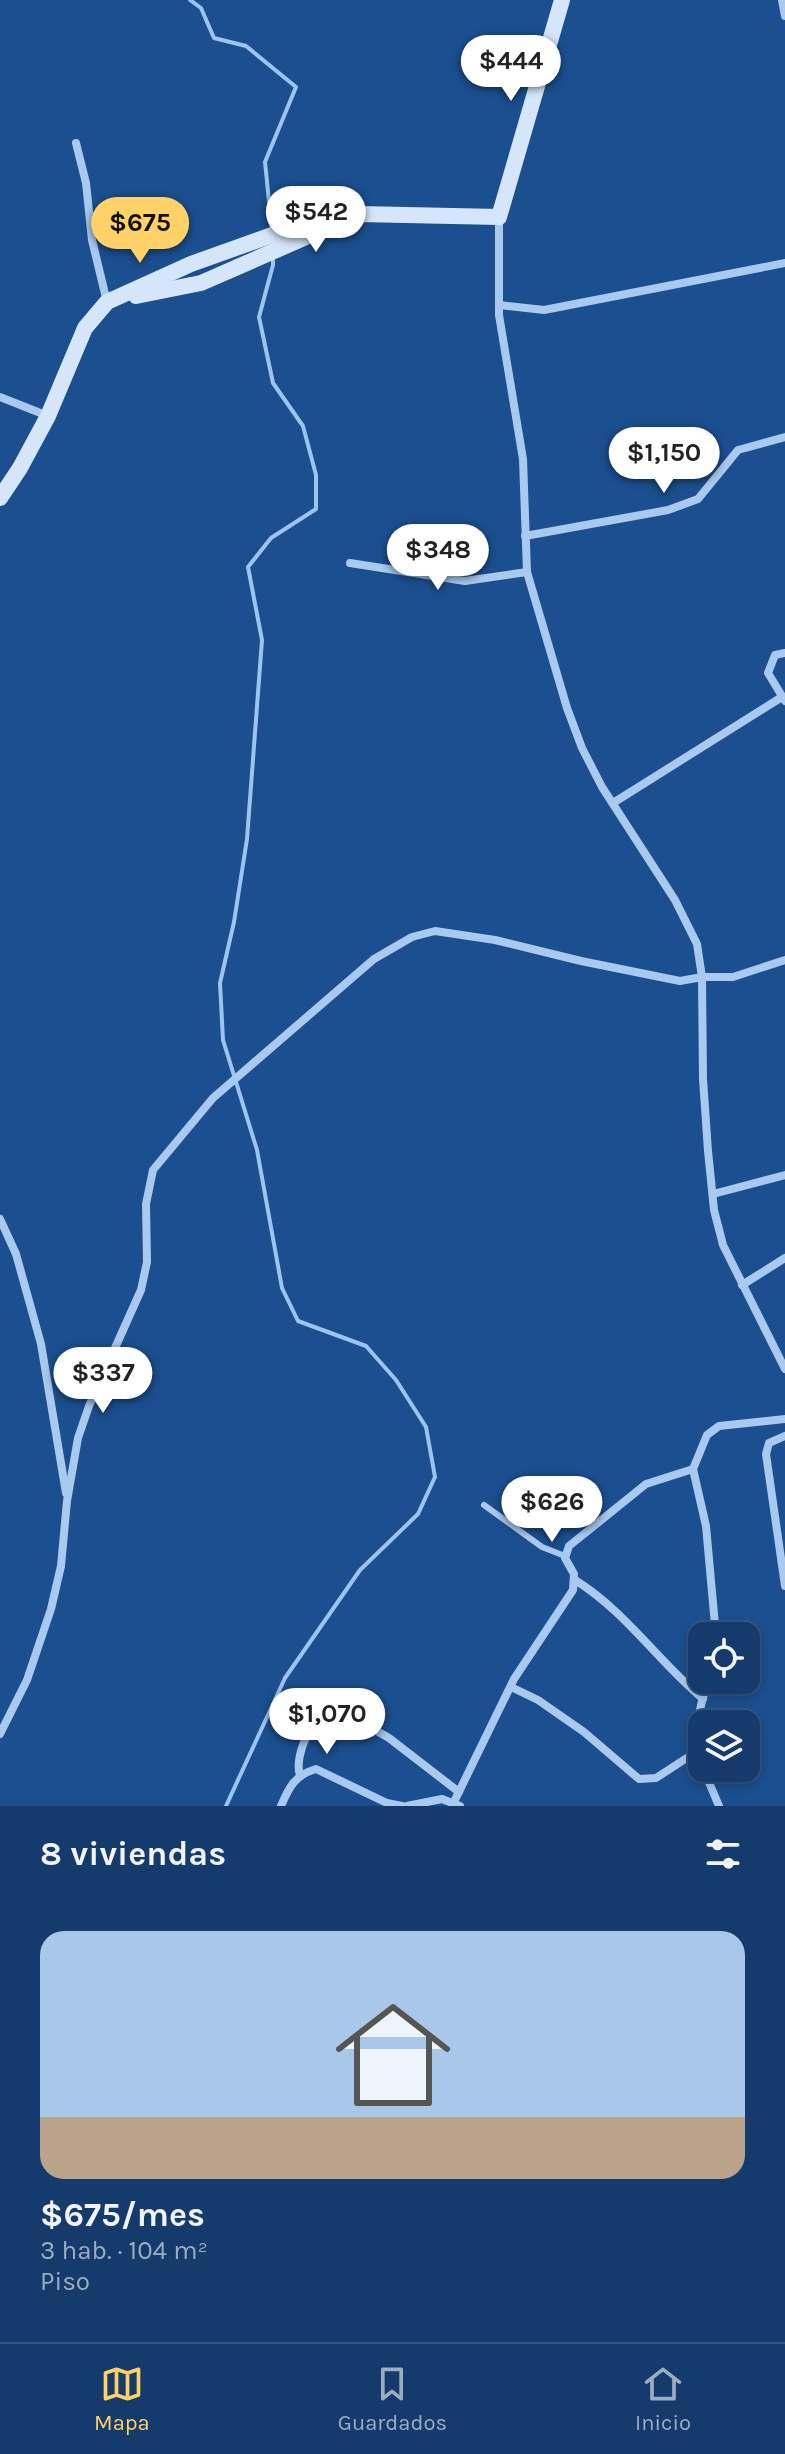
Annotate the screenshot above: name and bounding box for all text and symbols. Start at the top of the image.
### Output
pin: $444 [464,35,558,103]
text: $444 [479,45,543,76]
pin: $542 [269,186,363,254]
text: $542 [284,196,348,227]
pin: $675 [93,197,187,265]
text: $675 [109,207,171,238]
pin: $1,150 [599,427,729,495]
text: $1,150 [627,437,701,468]
pin: $348 [391,524,485,592]
text: $348 [405,534,471,565]
pin: $337 [56,1347,150,1415]
text: $337 [71,1357,135,1388]
pin: $626 [505,1476,599,1544]
text: $626 [519,1486,585,1517]
map controls [688,1622,760,1782]
button: locate [688,1622,760,1694]
pin: $1,070 [262,1688,392,1756]
text: $1,070 [287,1698,367,1729]
button: layers [688,1710,760,1782]
icon: filters [701,1832,745,1876]
text: 8 viviendas [40,1834,226,1874]
icon: home [321,1983,465,2127]
text: $675/mes [40,2195,205,2235]
text: 3 hab. · 104 m² [40,2235,208,2266]
text: Piso [40,2266,90,2297]
tab: Mapa [94,2362,150,2436]
tab: Guardados [338,2362,447,2436]
tab: Inicio [635,2362,691,2436]

